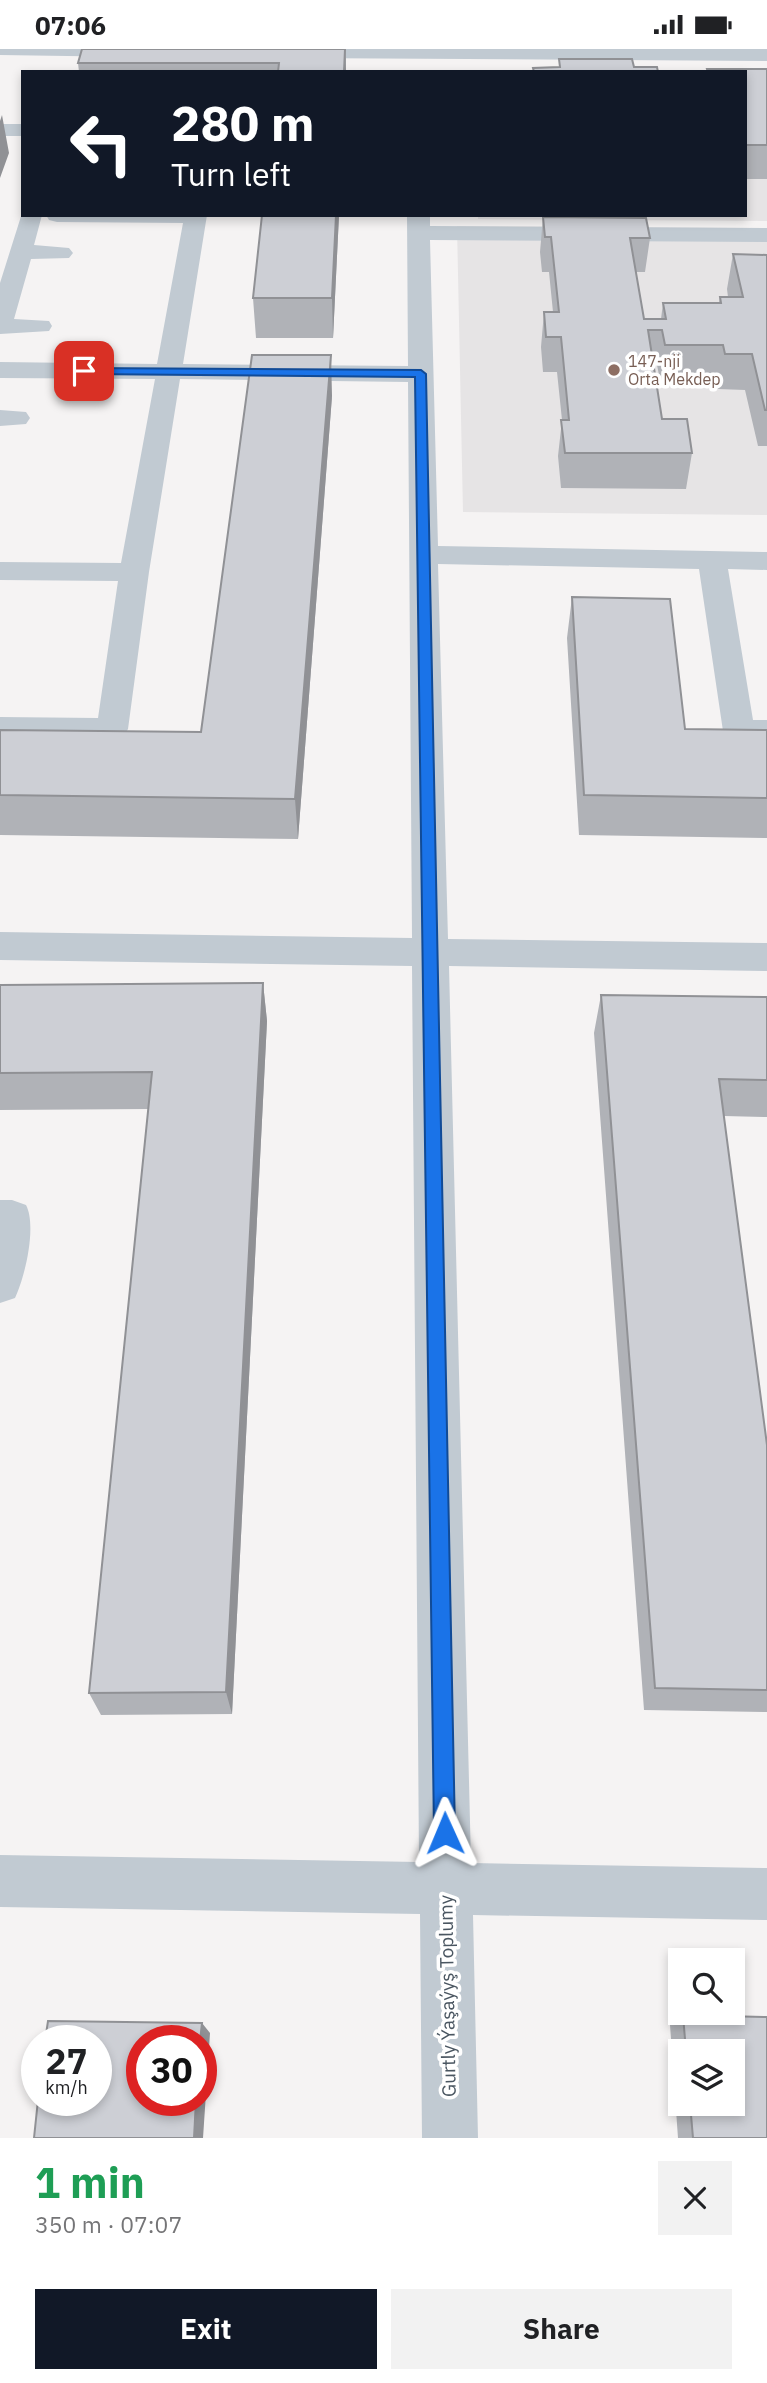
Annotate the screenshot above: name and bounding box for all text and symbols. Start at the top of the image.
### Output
text: 07:06 [35,8,106,42]
text: 280 m [171,91,315,154]
icon: left [56,98,147,189]
text: Turn left [171,153,291,195]
pin [54,341,114,401]
place label: 147-nji Orta Mekdep [628,351,721,389]
icon: arrive [65,352,103,390]
marker: 147-nji Orta Mekdep [606,362,622,378]
position arrow [408,1796,482,1870]
street label: Gurtly Ýaşaýyş Toplumy [433,1894,461,2097]
map controls [668,1948,745,2116]
button: search [668,1948,745,2025]
speed limit sign: 30 [126,2025,217,2116]
text: 27 [45,2038,88,2084]
button: layers [668,2039,745,2116]
text: km/h [45,2076,88,2099]
text: 1 min [35,2155,145,2210]
button: close [658,2161,732,2235]
text: 350 m · 07:07 [35,2209,182,2239]
button: Exit [35,2289,377,2369]
button: Share [391,2289,732,2369]

